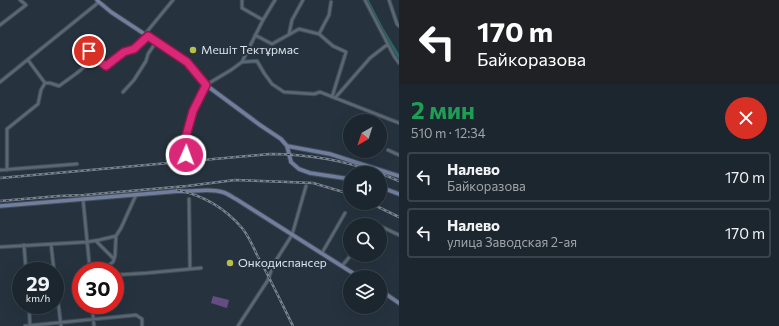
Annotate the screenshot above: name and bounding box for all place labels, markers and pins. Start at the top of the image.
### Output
pin [72,34,106,68]
place label: Мешіт Тектұрмас [201,42,299,56]
marker: Мешіт Тектұрмас [188,45,198,55]
place label: Онкодиспансер [238,255,327,269]
marker: Онкодиспансер [225,258,235,268]

